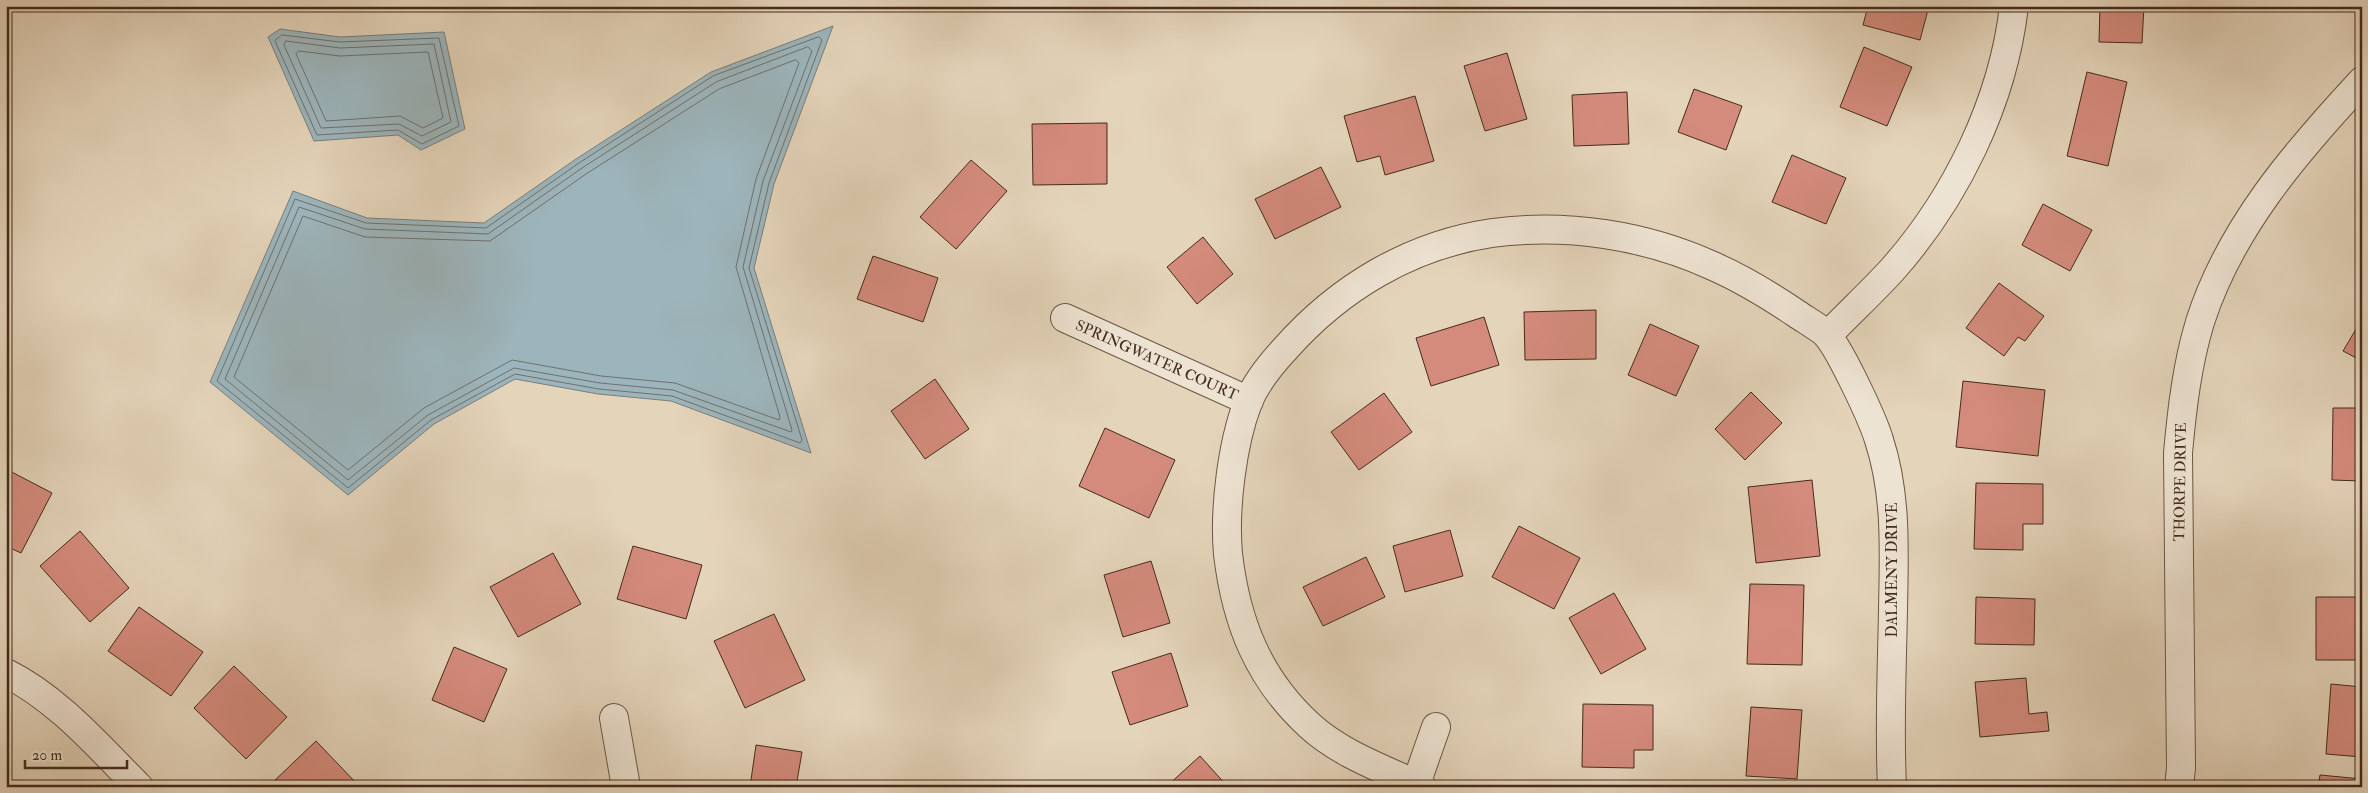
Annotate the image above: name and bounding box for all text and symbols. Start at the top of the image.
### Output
street label: SPRINGWATER COURT [1072,316,1241,405]
street label: THORPE DRIVE [2170,422,2191,542]
street label: DALMENY DRIVE [1883,502,1902,638]
scale bar [25,738,128,770]
text: 20 m [32,746,62,765]

